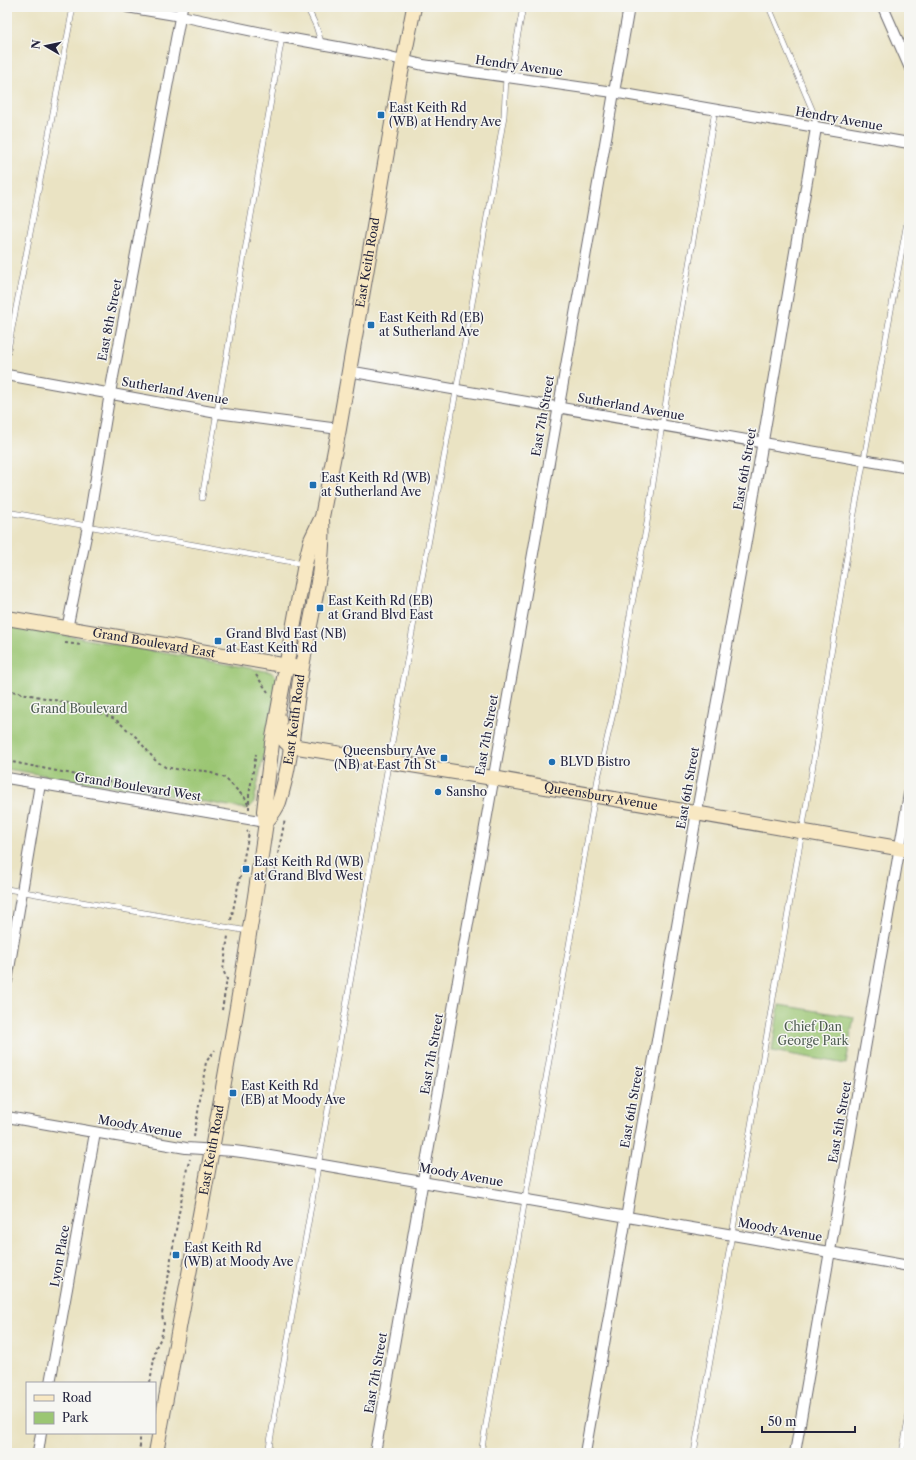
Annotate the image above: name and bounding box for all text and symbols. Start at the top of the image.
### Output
north arrow [26,26,66,66]
text: N [28,38,44,50]
street label: Hendry Avenue [474,52,564,79]
place label: East Keith Rd (WB) at Hendry Ave [389,100,502,129]
street label: Hendry Avenue [794,103,884,134]
marker: East Keith Rd (WB) at Hendry Ave [376,110,386,120]
street label: East Keith Road [352,216,383,309]
street label: East 8th Street [94,277,125,362]
place label: East Keith Rd (EB) at Sutherland Ave [379,310,484,339]
marker: East Keith Rd (EB) at Sutherland Ave [366,320,376,330]
street label: East 7th Street [528,373,557,458]
street label: Sutherland Avenue [121,374,230,407]
street label: Sutherland Avenue [577,390,686,423]
street label: East 6th Street [730,426,759,511]
place label: East Keith Rd (WB) at Sutherland Ave [321,470,431,499]
marker: East Keith Rd (WB) at Sutherland Ave [308,480,318,490]
place label: East Keith Rd (EB) at Grand Blvd East [328,593,434,622]
marker: East Keith Rd (EB) at Grand Blvd East [315,603,325,613]
street label: Grand Boulevard East [91,625,217,661]
place label: Grand Blvd East (NB) at East Keith Rd [226,626,346,655]
marker: Grand Blvd East (NB) at East Keith Rd [213,636,223,646]
street label: East Keith Road [280,672,308,766]
street label: East 7th Street [472,692,501,777]
park label: Grand Boulevard [31,701,128,716]
place label: Queensbury Ave (NB) at East 7th St [334,743,437,772]
street label: East 6th Street [673,745,702,830]
marker: Queensbury Ave (NB) at East 7th St [439,753,449,763]
place label: BLVD Bistro [560,754,630,769]
marker: BLVD Bistro [547,757,557,767]
street label: Grand Boulevard West [74,769,203,804]
street label: Queensbury Avenue [543,779,659,813]
place label: Sansho [446,784,487,799]
marker: Sansho [433,787,443,797]
place label: East Keith Rd (WB) at Grand Blvd West [254,854,364,883]
marker: East Keith Rd (WB) at Grand Blvd West [241,864,251,874]
street label: East 7th Street [417,1011,446,1096]
park label: Chief Dan George Park [777,1019,850,1048]
street label: East 6th Street [617,1064,646,1149]
place label: East Keith Rd (EB) at Moody Ave [241,1078,346,1107]
street label: East 5th Street [825,1079,854,1164]
marker: East Keith Rd (EB) at Moody Ave [228,1088,238,1098]
street label: East Keith Road [196,1103,227,1196]
street label: Moody Avenue [97,1112,184,1141]
street label: Moody Avenue [418,1160,505,1189]
street label: Moody Avenue [737,1215,824,1244]
street label: Lyon Place [47,1224,72,1288]
place label: East Keith Rd (WB) at Moody Ave [184,1240,294,1269]
marker: East Keith Rd (WB) at Moody Ave [171,1250,181,1260]
street label: East 7th Street [361,1330,390,1415]
legend [26,1382,156,1434]
text: Road [62,1390,92,1405]
scale bar [762,1408,855,1434]
text: Park [62,1410,89,1425]
text: 50 m [768,1414,797,1429]

